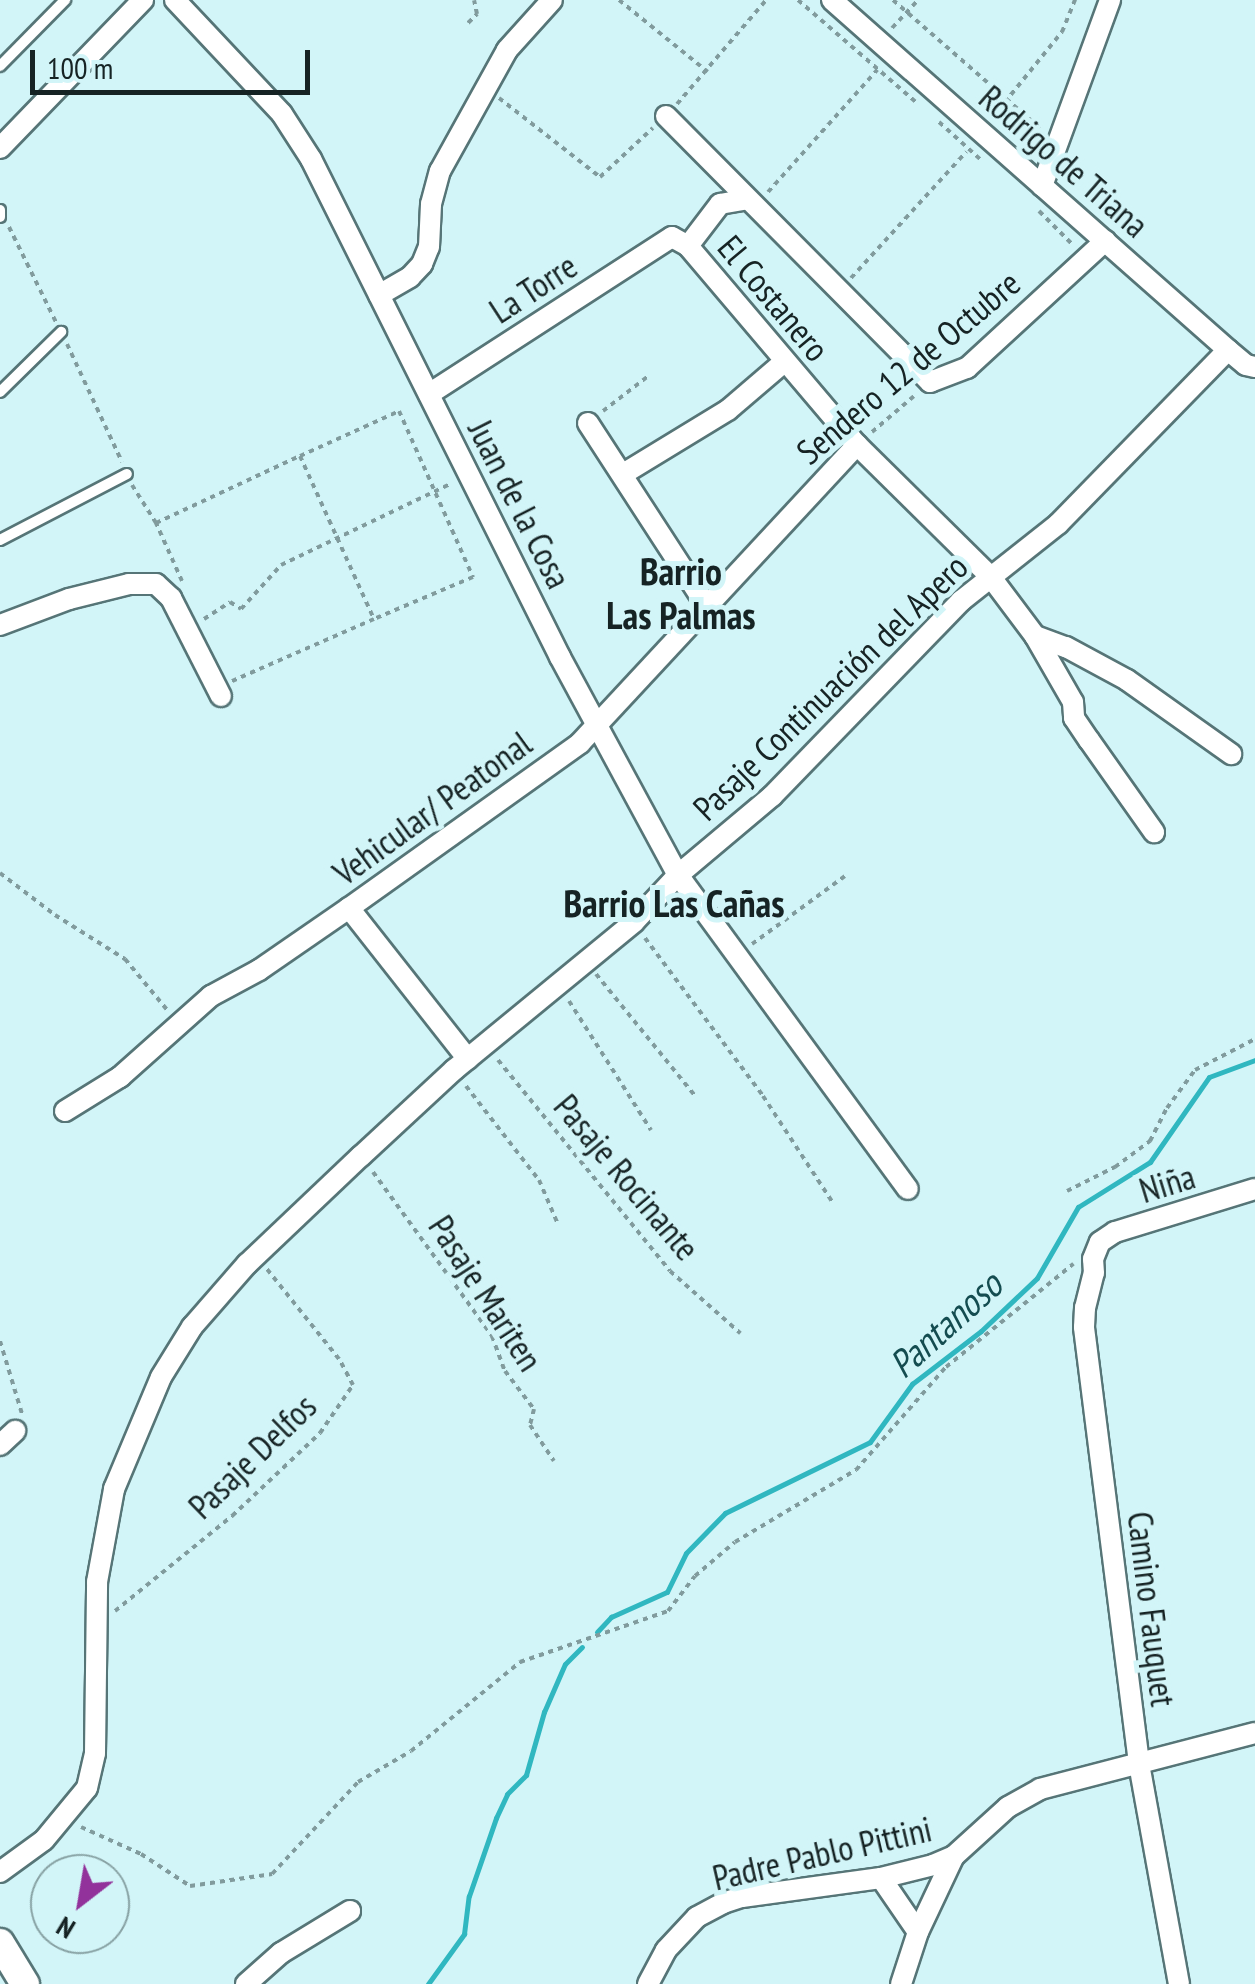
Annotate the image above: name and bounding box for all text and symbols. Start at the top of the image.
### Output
scale bar [35,30,315,92]
text: 100 m [47,48,113,87]
street label: Rodrigo de Triana [971,76,1157,246]
street label: El Costanero [709,227,839,369]
street label: La Torre [481,244,585,332]
street label: Sendero 12 de Octubre [788,261,1028,473]
street label: Juan de la Cosa [460,413,580,595]
street label: Pasaje Continuación del Apero [684,545,976,829]
district label: Barrio Las Palmas [606,548,756,638]
street label: Vehicular/ Peatonal [325,722,539,894]
district label: Barrio Las Cañas [563,880,785,926]
street label: Pasaje Rocinante [546,1086,708,1268]
street label: Niña [1134,1155,1200,1211]
street label: Pasaje Mariten [420,1207,552,1379]
water label: Pantanoso [879,1262,1011,1386]
street label: Pasaje Delfos [180,1385,324,1527]
street label: Camino Fauquet [1119,1509,1185,1709]
street label: Padre Pablo Pittini [708,1807,936,1899]
north arrow [30,1854,130,1954]
text: N [49,1909,81,1948]

